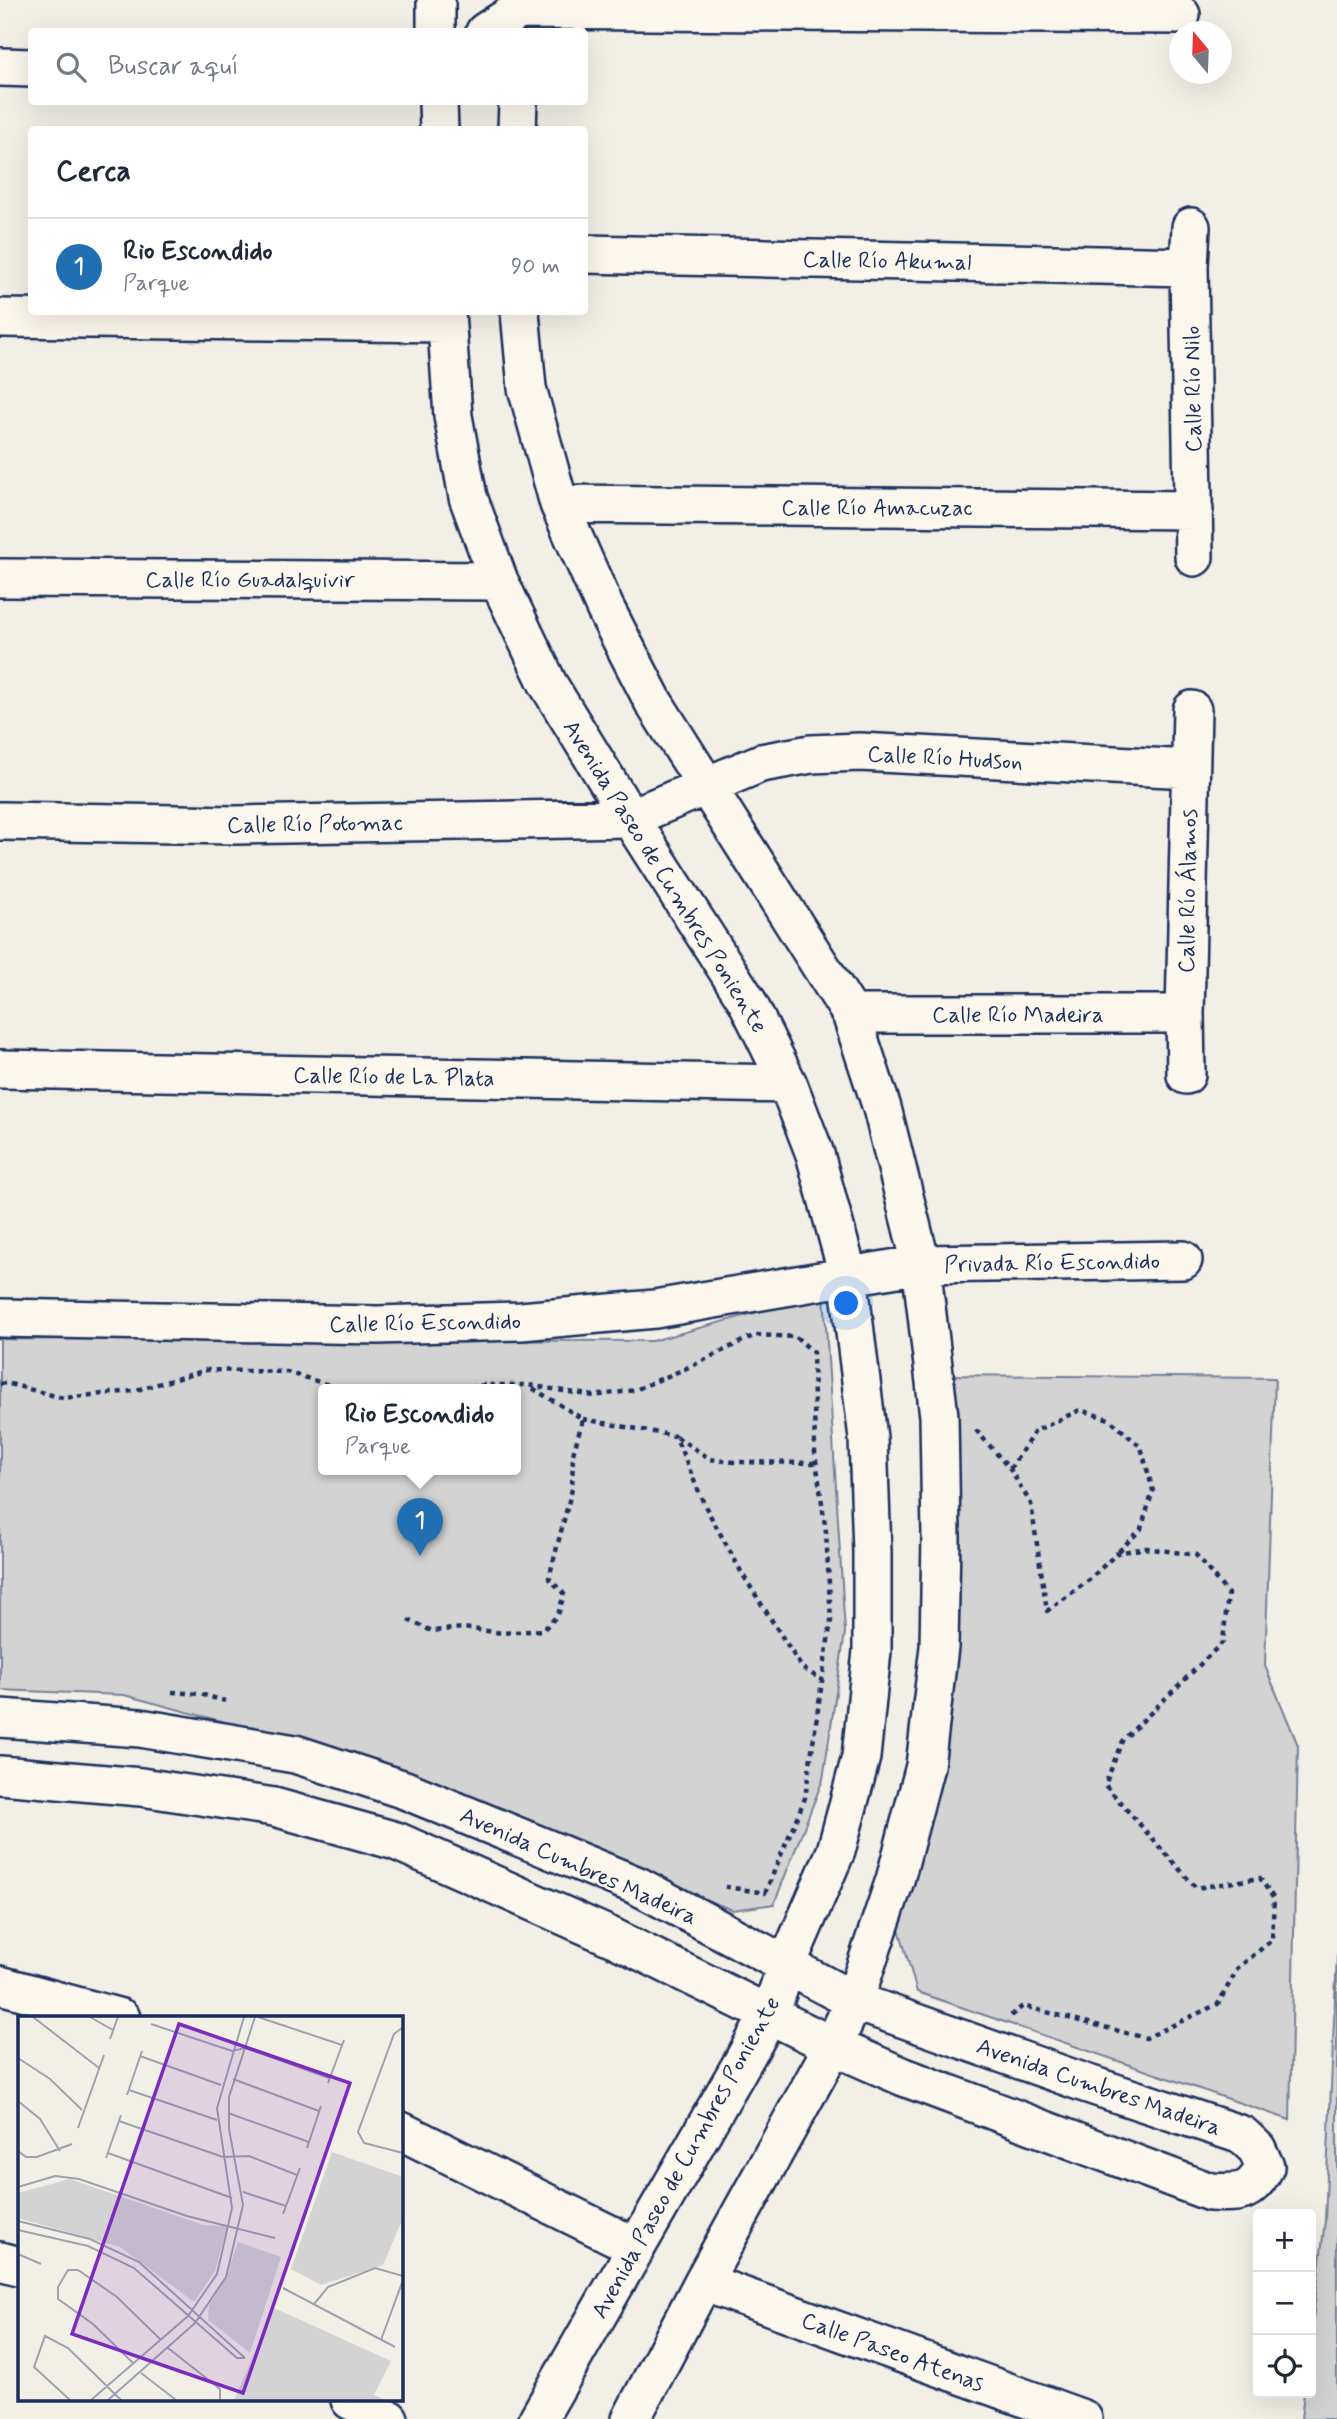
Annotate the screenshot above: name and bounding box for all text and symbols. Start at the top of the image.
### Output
north arrow [1169,21,1232,84]
search box [28,28,588,105]
icon: search [52,48,90,86]
text: Buscar aquí [108,50,239,84]
text: Cerca [56,152,131,191]
text: Rio Escondido [123,235,273,269]
street label: Calle Río Akumal [802,246,972,278]
text: 1 [74,252,84,282]
text: 90 m [511,252,560,282]
text: Parque [123,269,189,299]
street label: Calle Río Nilo [1178,325,1210,453]
street label: Calle Río Amacuzac [781,494,973,524]
street label: Calle Río Guadalquivir [145,566,355,596]
street label: Avenida Paseo de Cumbres Poniente [555,715,773,1039]
street label: Calle Río Hudson [866,740,1023,778]
street label: Calle Río Potomac [227,808,403,842]
street label: Calle Río Álamos [1173,809,1205,973]
street label: Calle Río Madeira [932,1001,1104,1031]
street label: Calle Río de La Plata [293,1061,495,1095]
street label: Privada Río Escondido [944,1247,1160,1281]
your location [829,1286,863,1320]
street label: Calle Río Escondido [329,1307,521,1341]
popup [318,1384,521,1475]
text: Rio Escondido [345,1398,494,1432]
text: Parque [345,1432,411,1462]
pin: 1 [397,1498,443,1556]
street label: Avenida Cumbres Madeira [455,1801,701,1933]
street label: Avenida Paseo de Cumbres Poniente [585,1992,788,2324]
inset map [18,2016,402,2402]
street label: Avenida Cumbres Madeira [972,2032,1224,2144]
map controls [1253,2209,1316,2398]
button: + [1253,2209,1316,2272]
button: − [1253,2272,1316,2335]
street label: Calle Paseo Atenas [797,2306,988,2400]
button: locate [1253,2335,1316,2398]

